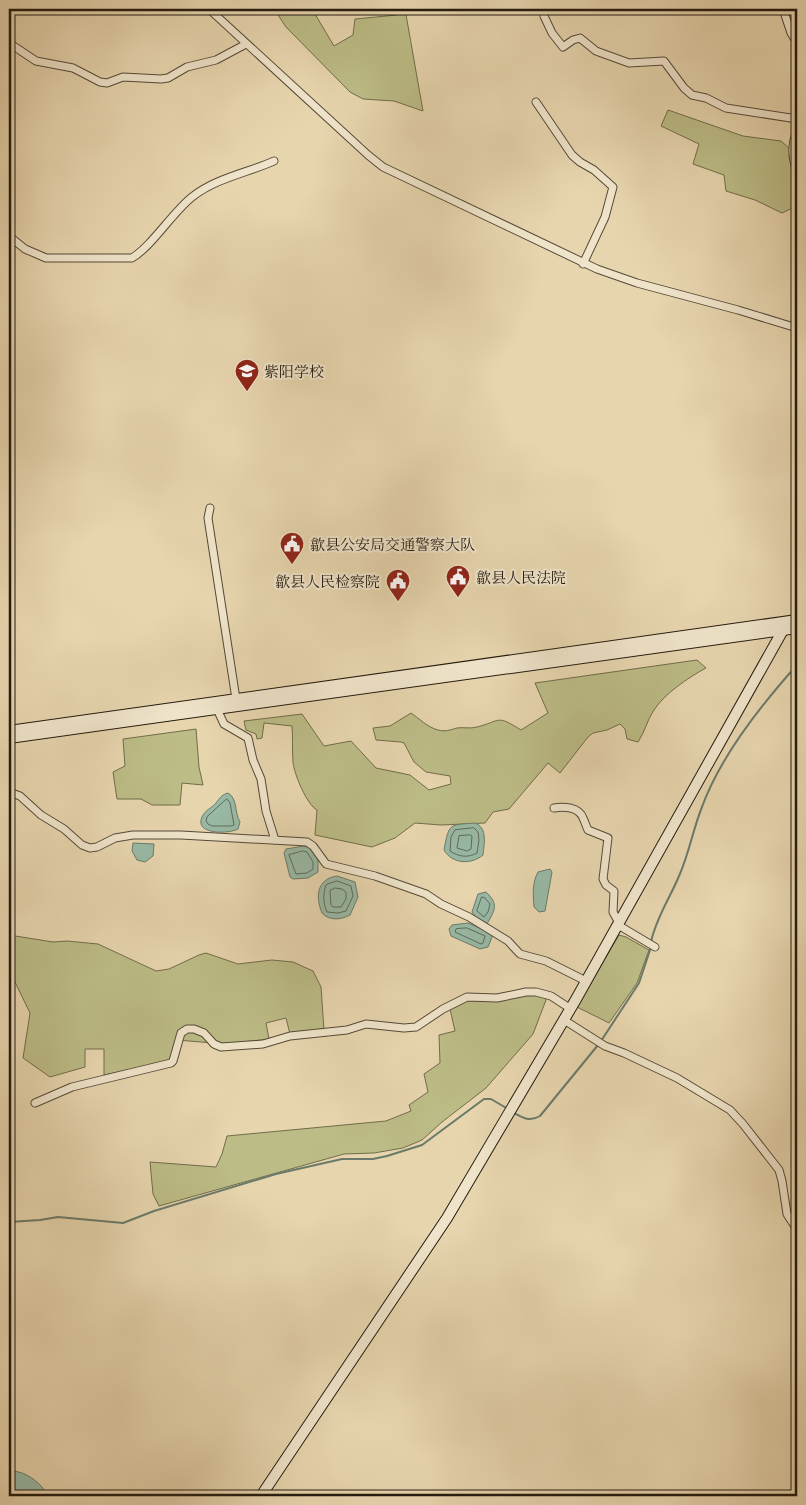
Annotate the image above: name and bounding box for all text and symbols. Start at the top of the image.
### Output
school or university icon: 紫阳学校 [234,358,260,392]
place label: 紫阳学校 [264,362,324,381]
public building icon: 歙县公安局交通警察大队 [279,531,305,565]
place label: 歙县公安局交通警察大队 [310,535,475,554]
public building icon: 歙县人民法院 [445,564,471,598]
public building icon: 歙县人民检察院 [385,568,411,602]
place label: 歙县人民法院 [476,568,566,587]
place label: 歙县人民检察院 [275,572,380,591]

